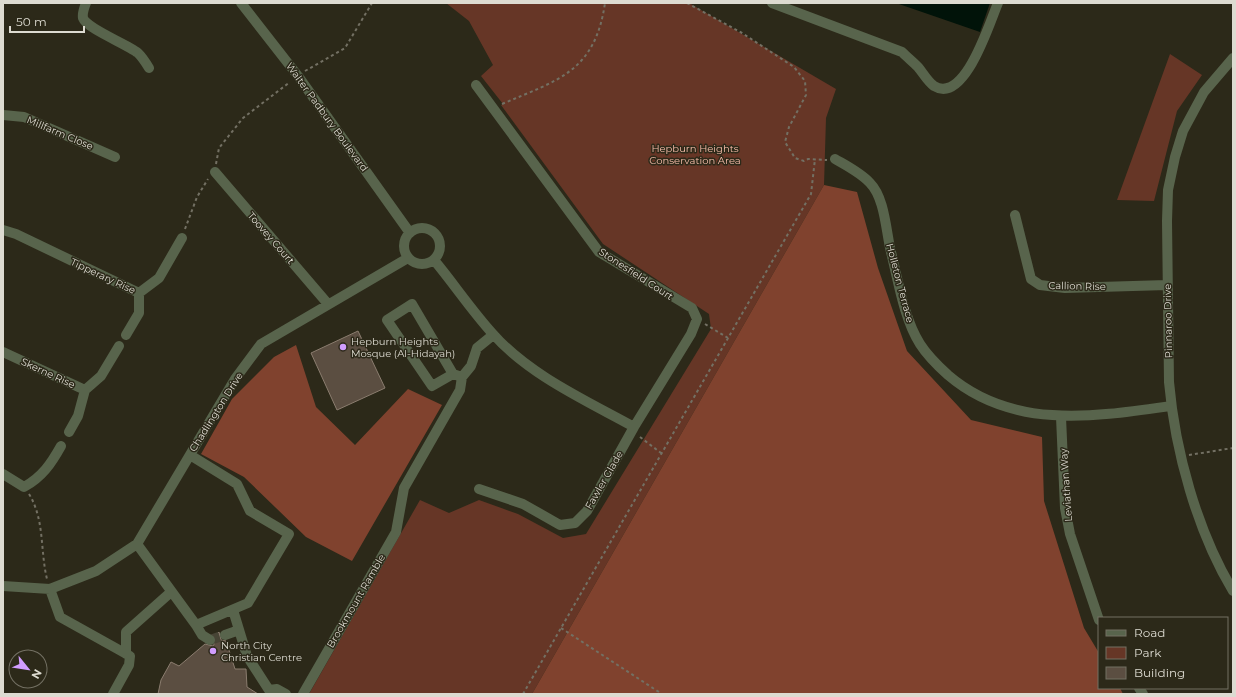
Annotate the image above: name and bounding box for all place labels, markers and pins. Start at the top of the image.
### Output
place label: Hepburn Heights Mosque (Al-Hidayah) [351,335,455,360]
marker: Hepburn Heights Mosque (Al-Hidayah) [338,342,348,352]
place label: North City Christian Centre [221,639,302,664]
marker: North City Christian Centre [208,646,218,656]

